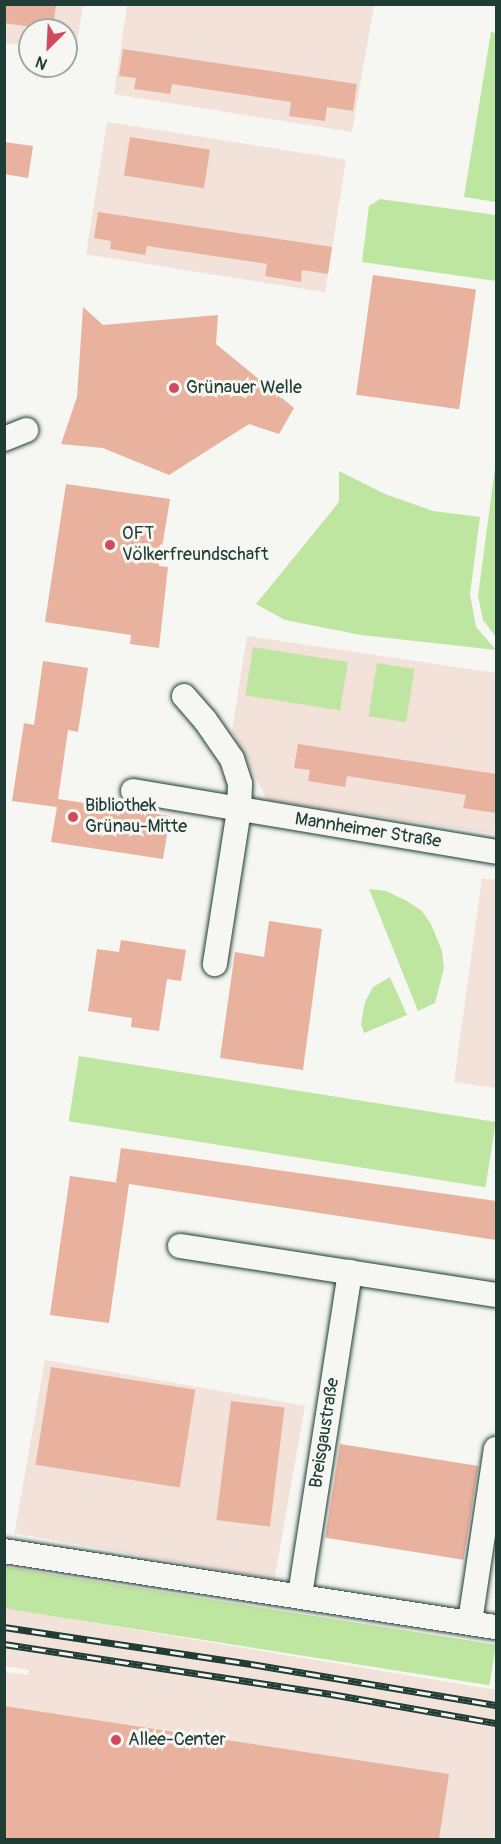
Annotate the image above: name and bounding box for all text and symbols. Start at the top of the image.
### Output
north arrow [18,18,78,78]
text: N [32,51,51,74]
place label: Grünauer Welle [186,377,302,399]
marker: Grünauer Welle [167,381,181,395]
place label: OFT Völkerfreundschaft [122,524,269,566]
marker: OFT Völkerfreundschaft [103,538,117,552]
place label: Bibliothek Grünau-Mitte [85,796,187,838]
street label: Mannheimer Straße [293,809,443,853]
marker: Bibliothek Grünau-Mitte [66,810,80,824]
street label: Breisgaustraße [306,1376,344,1490]
place label: Allee-Center [128,1729,226,1751]
marker: Allee-Center [109,1733,123,1747]

